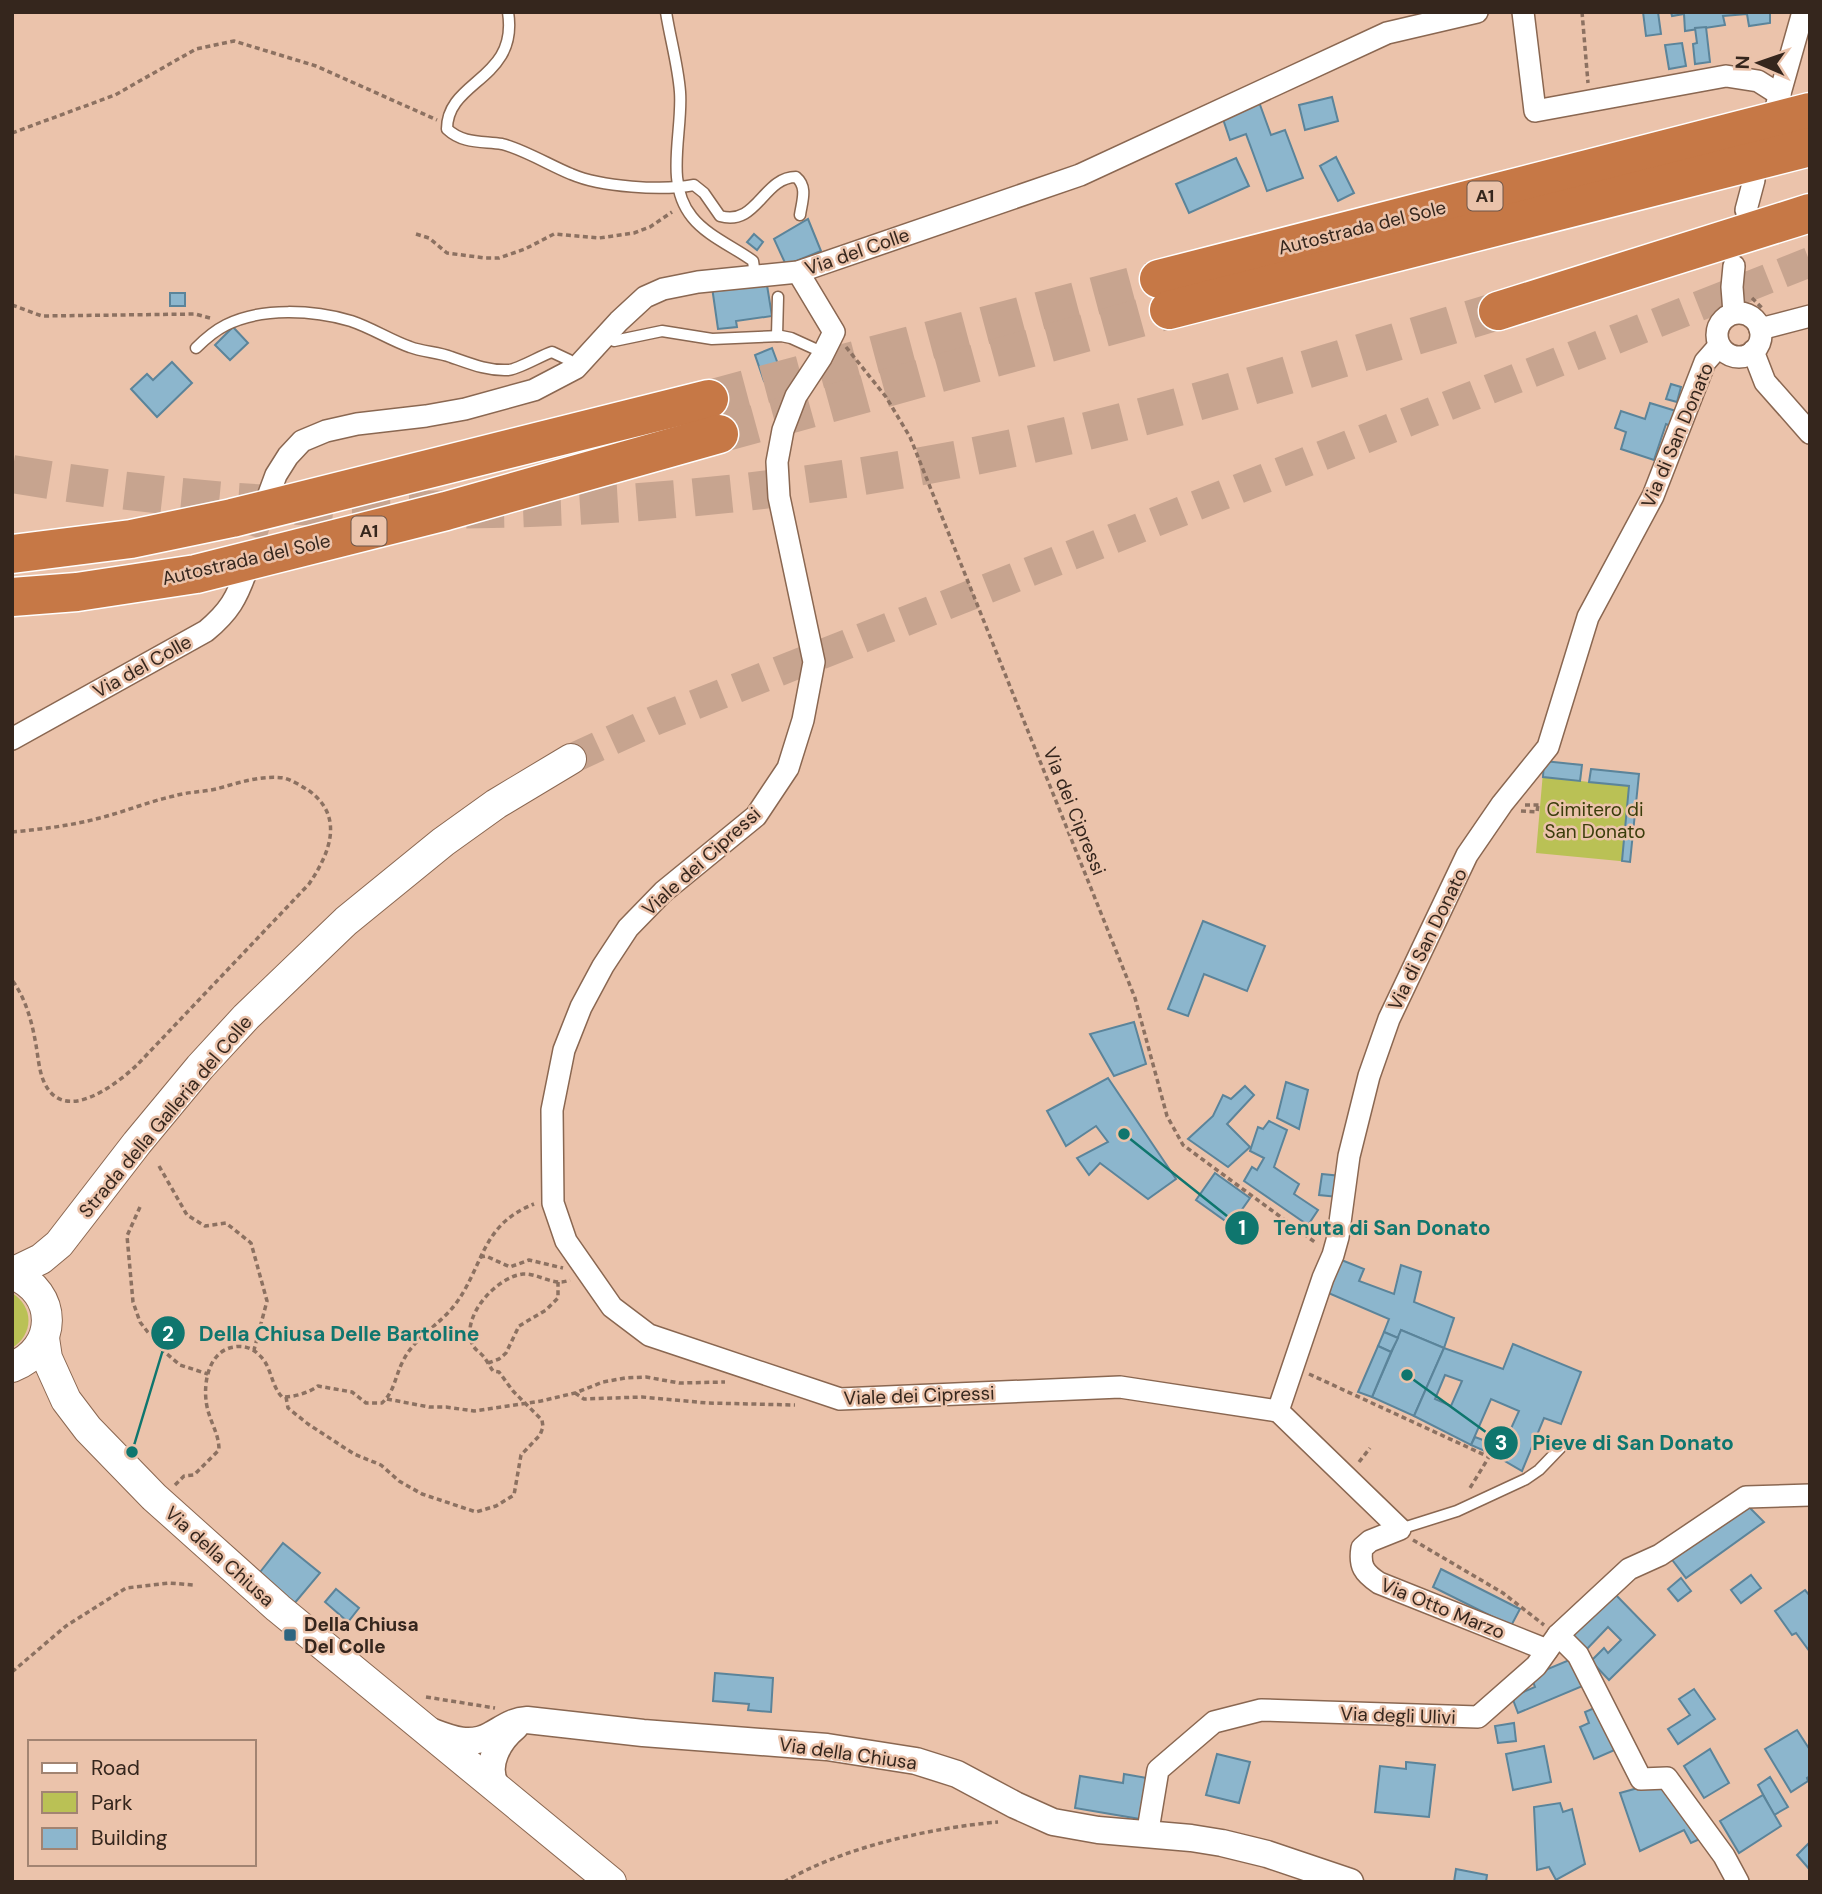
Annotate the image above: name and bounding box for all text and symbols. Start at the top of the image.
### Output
north arrow [1724,28,1794,98]
text: N [1730,55,1755,70]
road number: A1 [1468,182,1502,210]
street label: Autostrada del Sole [1276,195,1449,260]
street label: Via del Colle [802,222,913,281]
street label: Via di San Donato [1636,359,1719,512]
road number: A1 [352,516,386,546]
street label: Autostrada del Sole [159,528,333,591]
street label: Via del Colle [89,629,196,704]
street label: Via dei Cipressi [1037,743,1112,879]
park label: Cimitero di San Donato [1544,797,1646,844]
street label: Viale dei Cipressi [637,802,766,921]
street label: Via di San Donato [1382,864,1473,1014]
street label: Strada della Galleria del Colle [73,1010,258,1223]
callout: Tenuta di San Donato [1224,1207,1504,1249]
text: 1 [1238,1214,1246,1242]
text: Tenuta di San Donato [1273,1214,1491,1242]
callout: Della Chiusa Delle Bartoline [150,1312,494,1354]
text: 2 [162,1320,174,1348]
text: Della Chiusa Delle Bartoline [199,1320,479,1348]
street label: Viale dei Cipressi [843,1380,995,1411]
callout: Pieve di San Donato [1484,1422,1748,1464]
text: 3 [1495,1429,1507,1457]
text: Pieve di San Donato [1532,1429,1734,1457]
street label: Via della Chiusa [160,1501,280,1612]
street label: Via Otto Marzo [1377,1572,1509,1645]
place label: Della Chiusa Del Colle [304,1612,419,1659]
marker: Della Chiusa Del Colle [282,1627,298,1643]
street label: Via degli Ulivi [1340,1701,1456,1730]
street label: Via della Chiusa [777,1731,919,1776]
legend [28,1740,256,1866]
text: Road [91,1754,140,1782]
text: Park [91,1789,133,1817]
text: Building [91,1824,168,1852]

